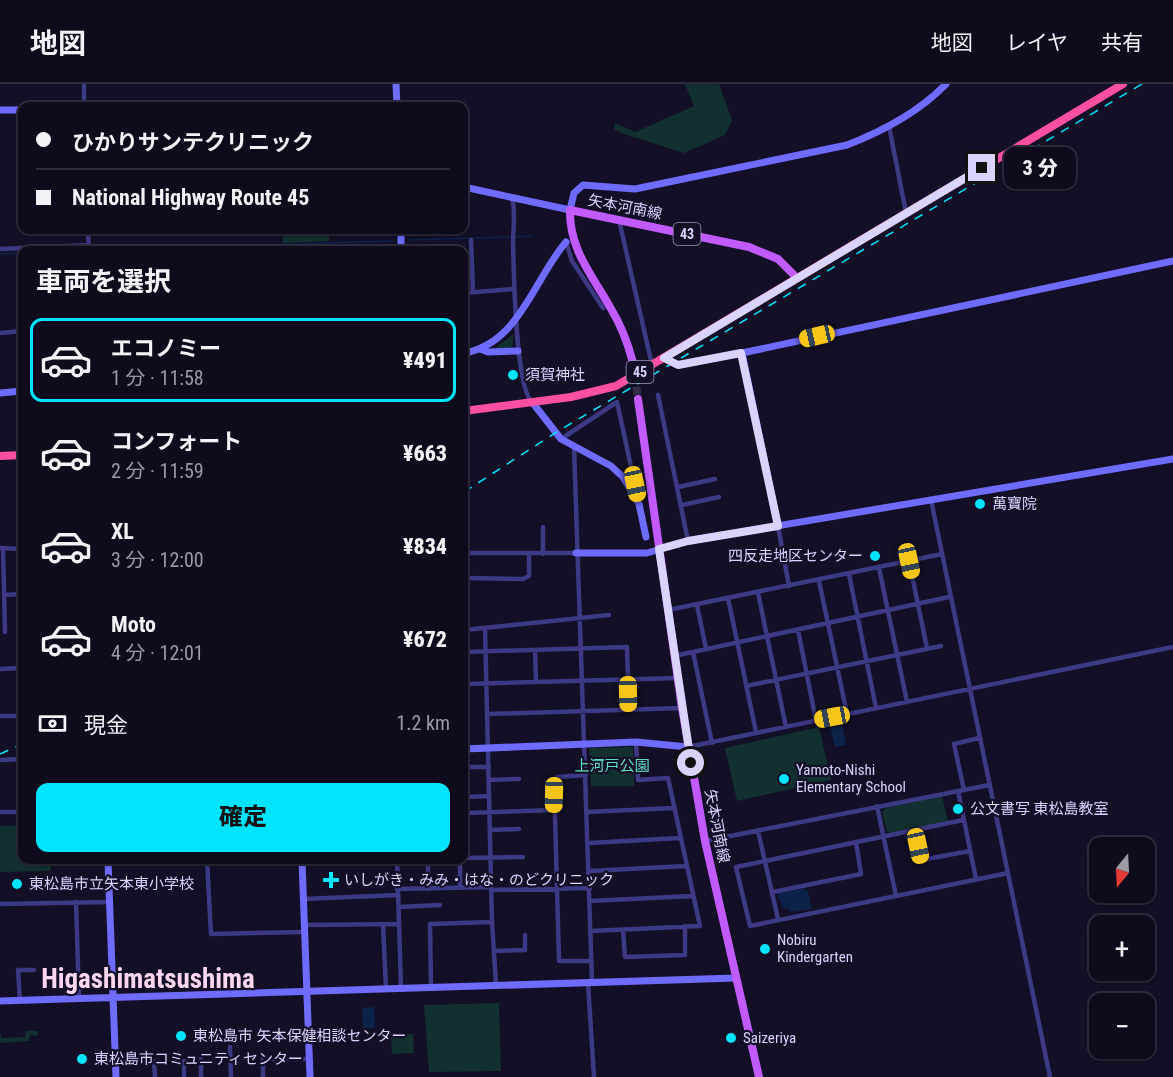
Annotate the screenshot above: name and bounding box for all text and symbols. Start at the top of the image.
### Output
text: 地図 [30,27,86,60]
text: 地図 [931,31,973,55]
text: レイヤ [1006,31,1068,55]
text: 共有 [1101,31,1143,55]
text: ひかりサンテクリニック [72,130,314,155]
callout: 3 分 [1003,147,1075,189]
route end [968,154,995,181]
text: 3 分 [1023,156,1057,180]
text: National Highway Route 45 [72,185,309,210]
street label: 矢本河南線 [586,191,664,223]
road number: 43 [674,223,700,245]
text: 車両を選択 [36,266,171,298]
car [797,323,837,349]
icon: car [39,333,93,387]
text: エコノミー [111,336,221,361]
text: ¥491 [403,348,447,373]
road number: 45 [626,361,654,383]
text: 1 分 · 11:58 [111,366,204,390]
place label: 須賀神社 [525,366,585,384]
marker: 須賀神社 [506,368,520,382]
icon: car [39,426,93,480]
text: コンフォート [111,429,242,454]
text: ¥663 [403,441,447,466]
text: 2 分 · 11:59 [111,459,204,483]
car [622,465,648,503]
place label: 萬寶院 [992,495,1037,513]
marker: 萬寶院 [973,497,987,511]
icon: car [39,519,93,573]
text: XL [111,519,134,544]
text: ¥834 [403,534,447,559]
car [896,542,922,580]
place label: 四反走地区センター [728,547,863,565]
text: 3 分 · 12:00 [111,548,204,572]
marker: 四反走地区センター [868,549,882,563]
icon: car [39,612,93,666]
text: Moto [111,612,156,637]
text: ¥672 [403,627,447,652]
text: 4 分 · 12:01 [111,641,204,665]
car [619,676,637,712]
car [813,705,851,729]
icon: cash [36,707,69,740]
text: 1.2 km [396,711,450,735]
text: 現金 [84,713,128,738]
route start [677,749,704,776]
park label: 上河戸公園 [574,757,650,775]
place label: Yamoto-Nishi Elementary School [796,761,906,796]
marker: Yamoto-Nishi Elementary School [777,772,791,786]
car [545,777,563,813]
button: 確定 [36,783,450,852]
street label: 矢本河南線 [701,787,733,865]
place label: 公文書写 東松島教室 [970,800,1108,818]
marker: 公文書写 東松島教室 [951,802,965,816]
car [905,827,931,865]
north arrow [1089,837,1155,903]
map controls [1089,837,1155,1059]
marker: いしがき・みみ・はな・のどクリニック [322,871,340,889]
place label: いしがき・みみ・はな・のどクリニック [344,871,614,889]
place label: 東松島市立矢本東小学校 [29,875,194,893]
marker: 東松島市立矢本東小学校 [10,877,24,891]
button: + [1089,915,1155,981]
place label: Nobiru Kindergarten [777,931,853,966]
marker: Nobiru Kindergarten [758,942,772,956]
district label: Higashimatsushima [41,963,255,995]
button: − [1089,993,1155,1059]
place label: 東松島市 矢本保健相談センター [193,1027,406,1045]
marker: 東松島市 矢本保健相談センター [174,1029,188,1043]
place label: Saizeriya [743,1029,796,1047]
marker: Saizeriya [724,1031,738,1045]
place label: 東松島市コミュニティセンター [94,1050,303,1068]
marker: 東松島市コミュニティセンター [75,1052,89,1066]

